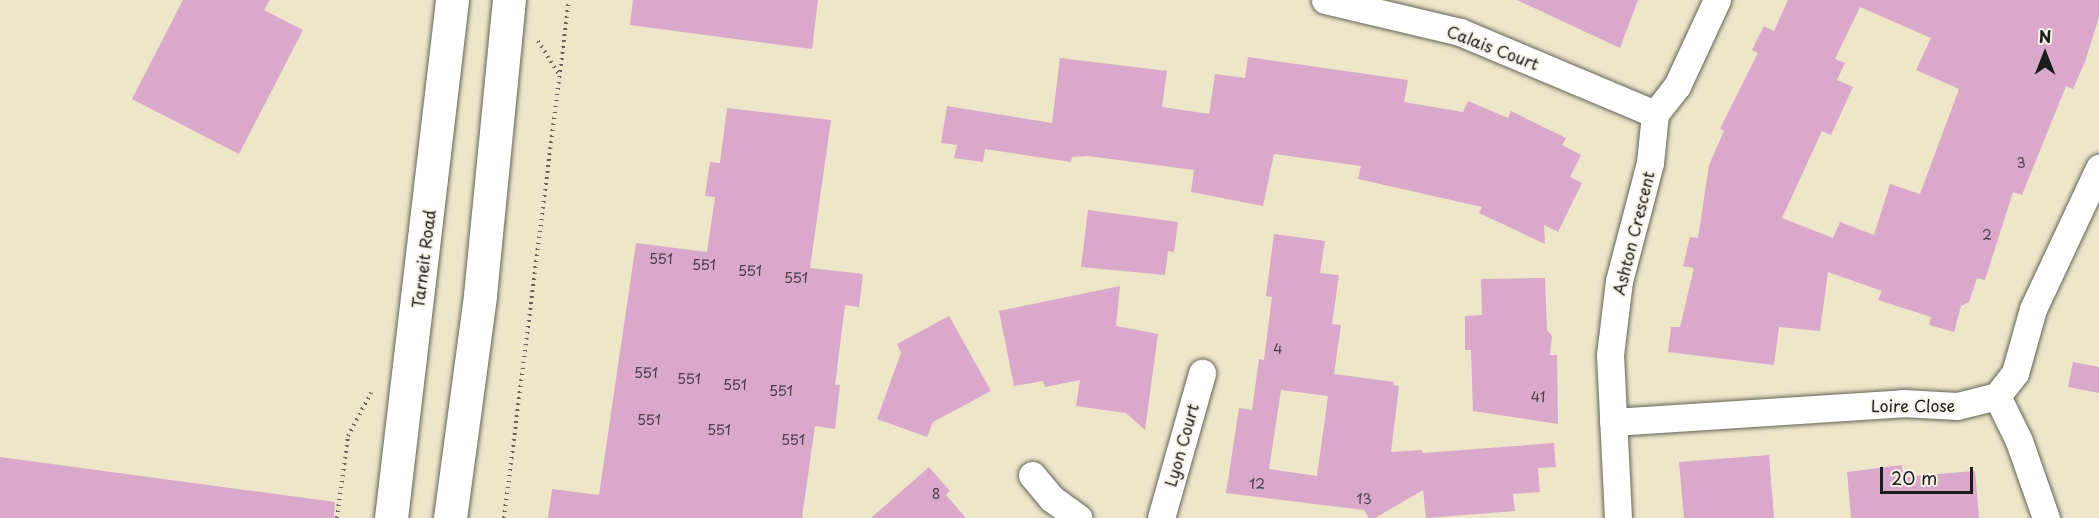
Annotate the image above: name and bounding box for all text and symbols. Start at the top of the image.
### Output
street label: Calais Court [1444,21,1542,73]
north arrow [2015,24,2075,84]
text: N [2039,24,2051,48]
house number: 3 [2016,155,2026,171]
street label: Ashton Crescent [1608,169,1658,297]
street label: Tarneit Road [407,209,439,309]
house number: 2 [1982,227,1992,243]
house number: 551 [649,251,673,267]
house number: 551 [692,257,716,273]
house number: 551 [738,263,762,279]
house number: 551 [784,270,808,286]
house number: 4 [1273,341,1283,357]
house number: 551 [634,365,658,381]
house number: 551 [677,371,701,387]
house number: 551 [723,377,747,393]
house number: 551 [769,383,793,399]
house number: 41 [1531,389,1545,405]
street label: Loire Close [1871,395,1955,415]
street label: Lyon Court [1160,401,1202,489]
house number: 551 [637,412,661,428]
house number: 551 [707,422,731,438]
house number: 551 [781,432,805,448]
scale bar [1883,455,1976,493]
text: 20 m [1891,464,1937,491]
house number: 12 [1249,476,1265,492]
house number: 8 [932,486,940,502]
house number: 13 [1356,491,1372,507]

